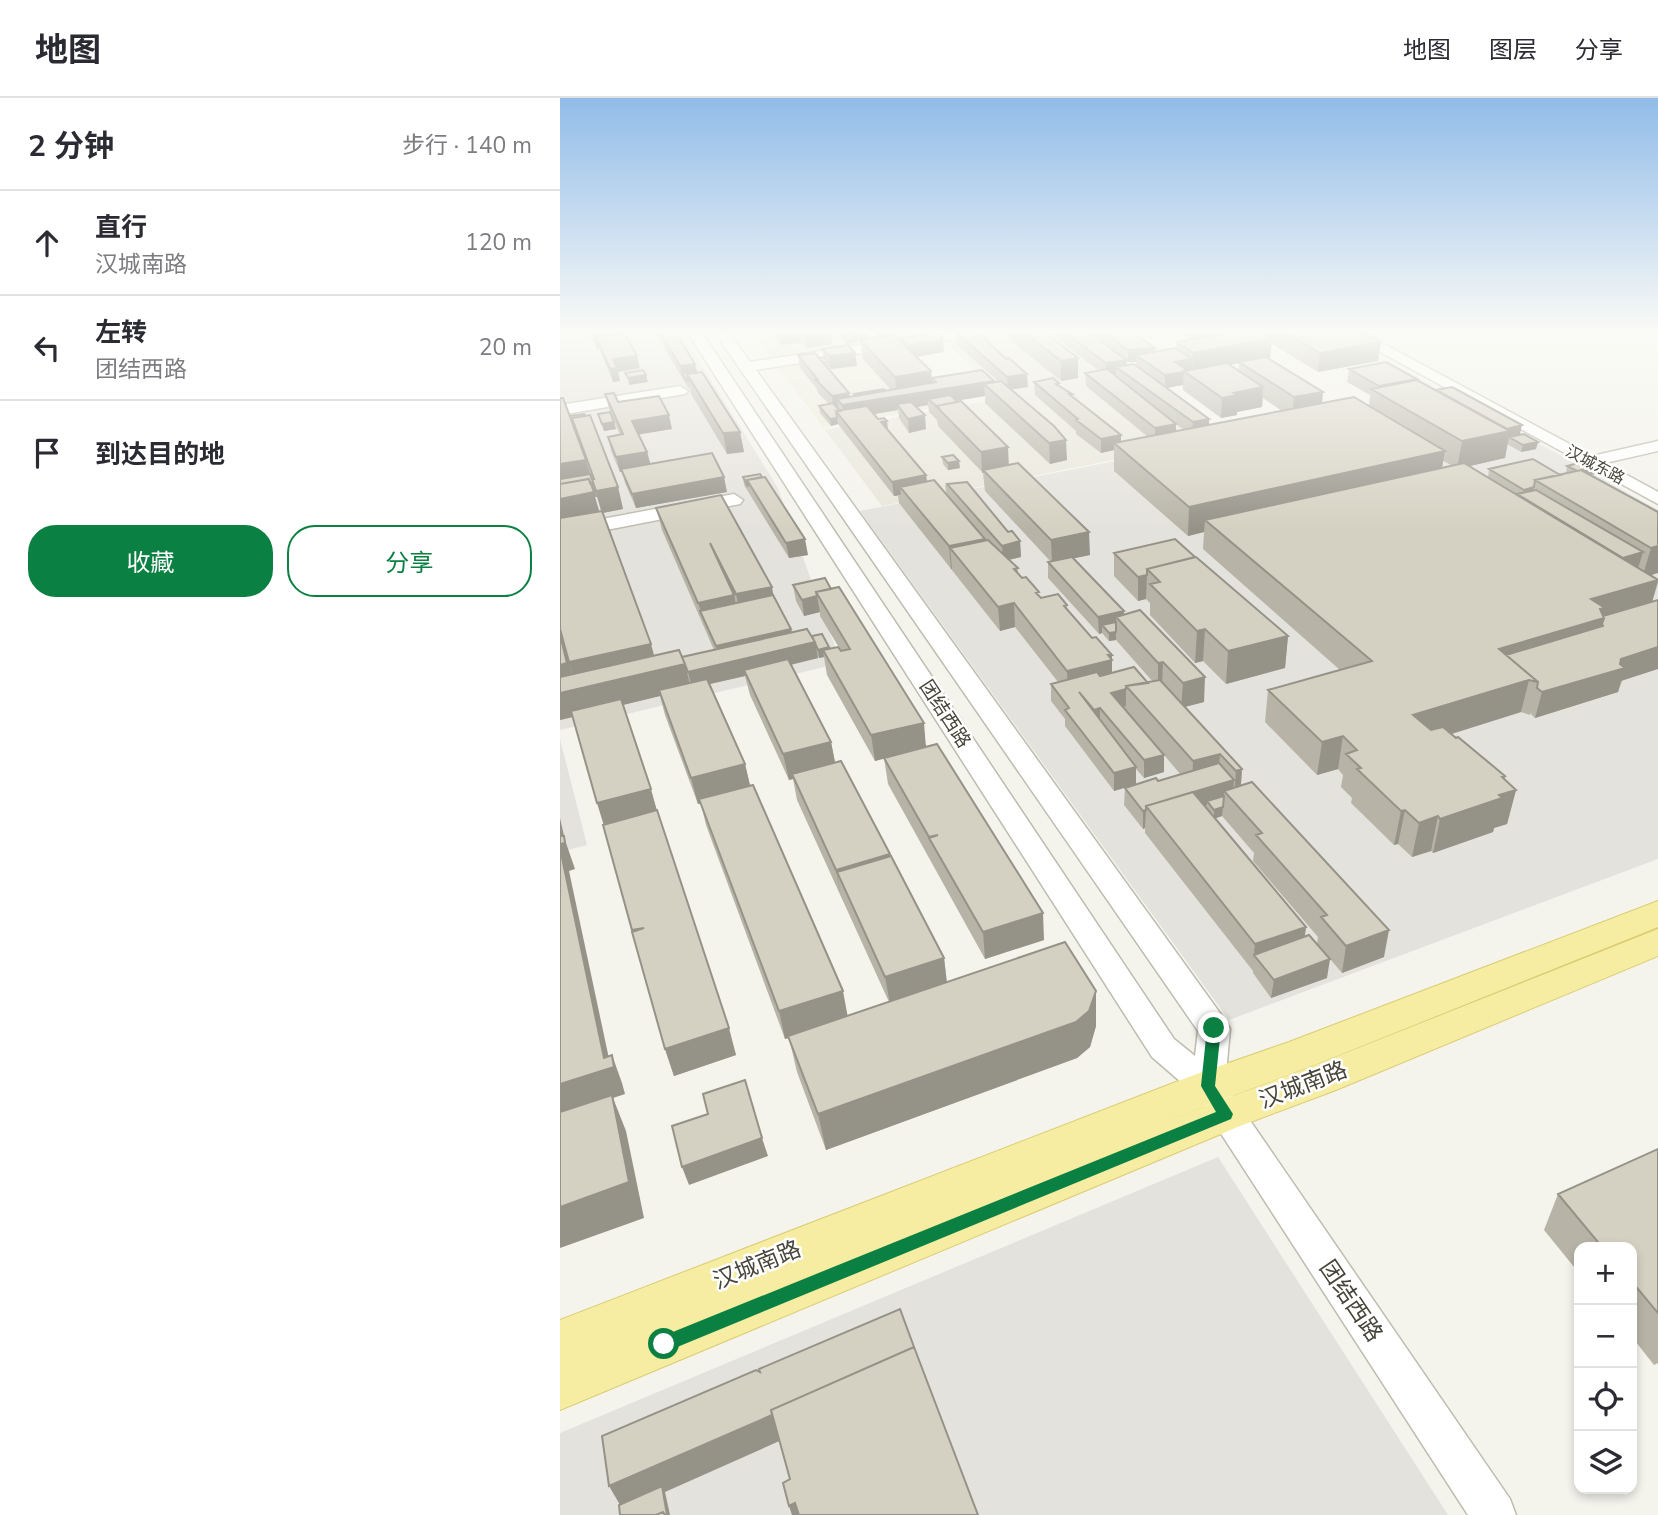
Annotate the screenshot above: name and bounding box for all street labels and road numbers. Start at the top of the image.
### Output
street label: 汉城东路 [1562,440,1628,490]
street label: 团结西路 [913,675,977,753]
street label: 汉城南路 [1255,1054,1351,1116]
street label: 汉城南路 [709,1233,805,1297]
street label: 团结西路 [1312,1254,1390,1348]

